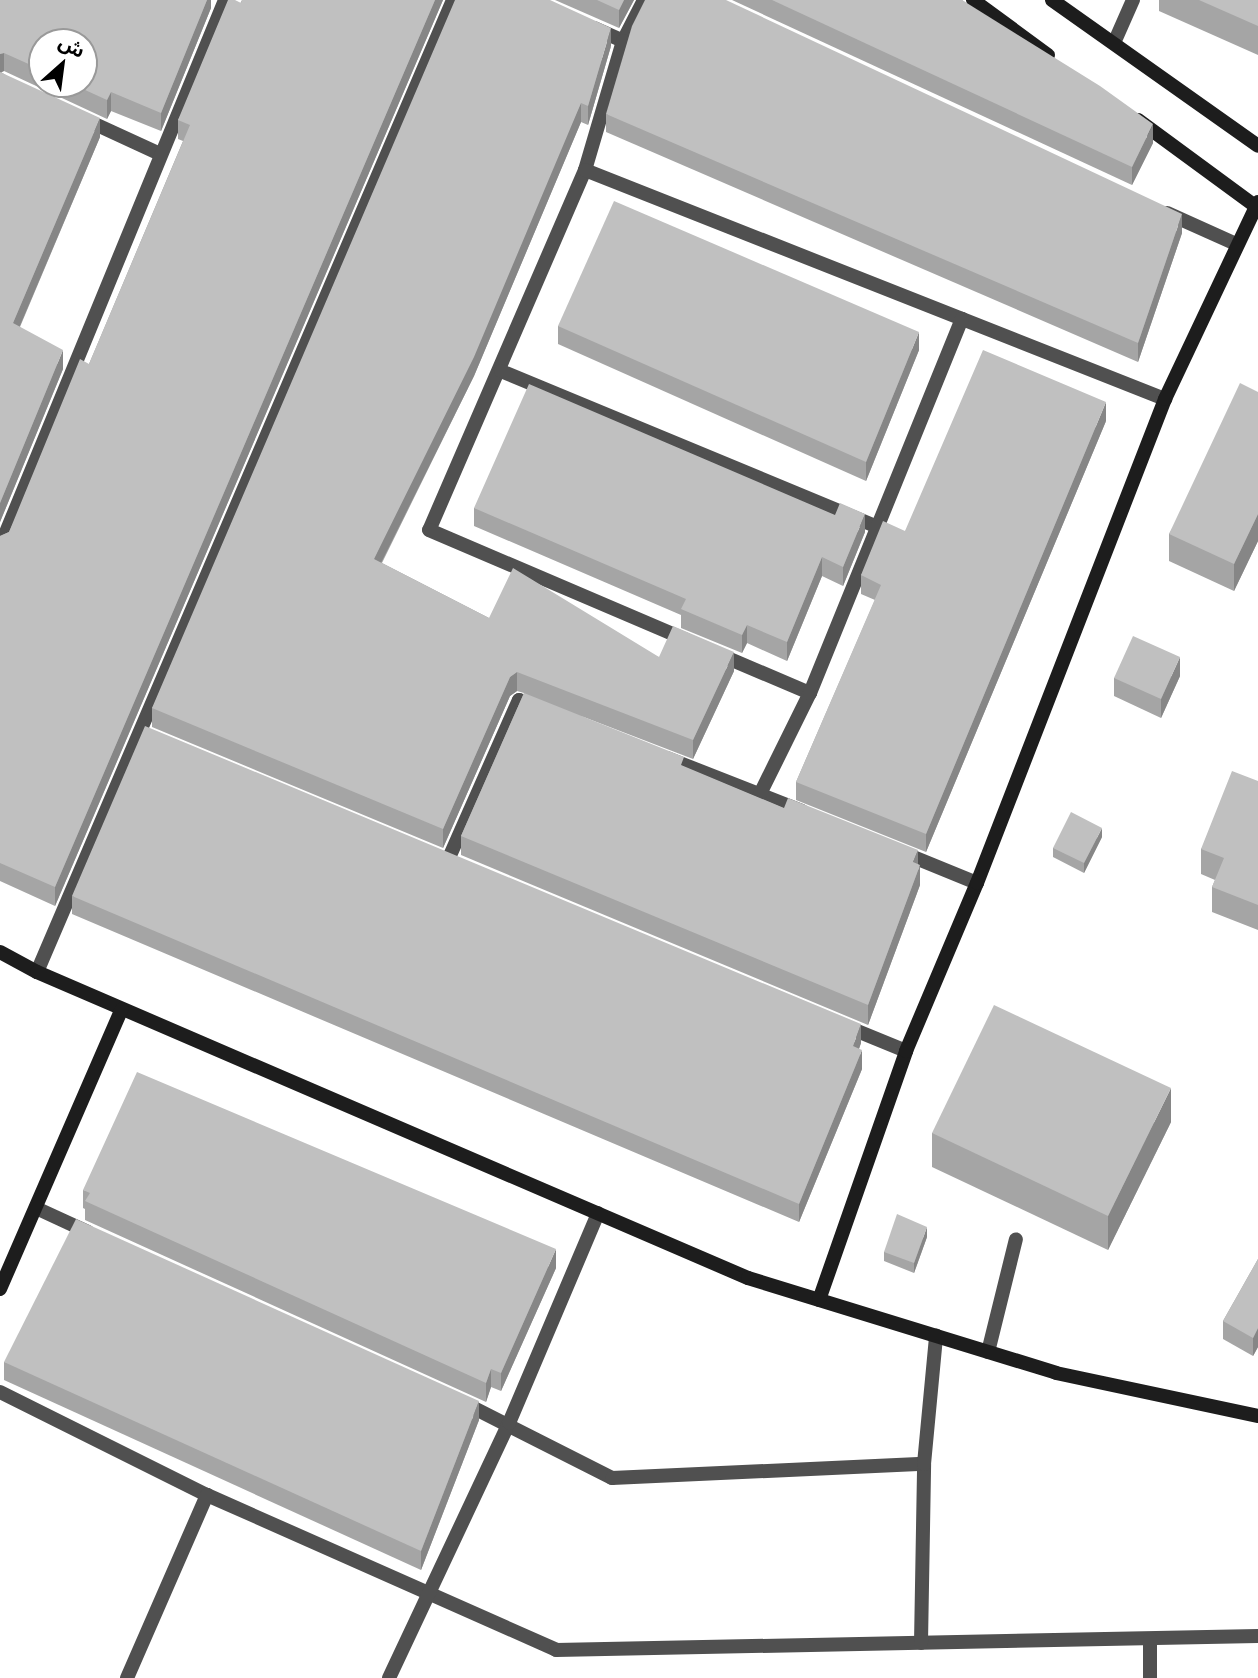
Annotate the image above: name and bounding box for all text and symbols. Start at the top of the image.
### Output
north arrow [28,28,98,98]
text: ش [54,29,90,64]

